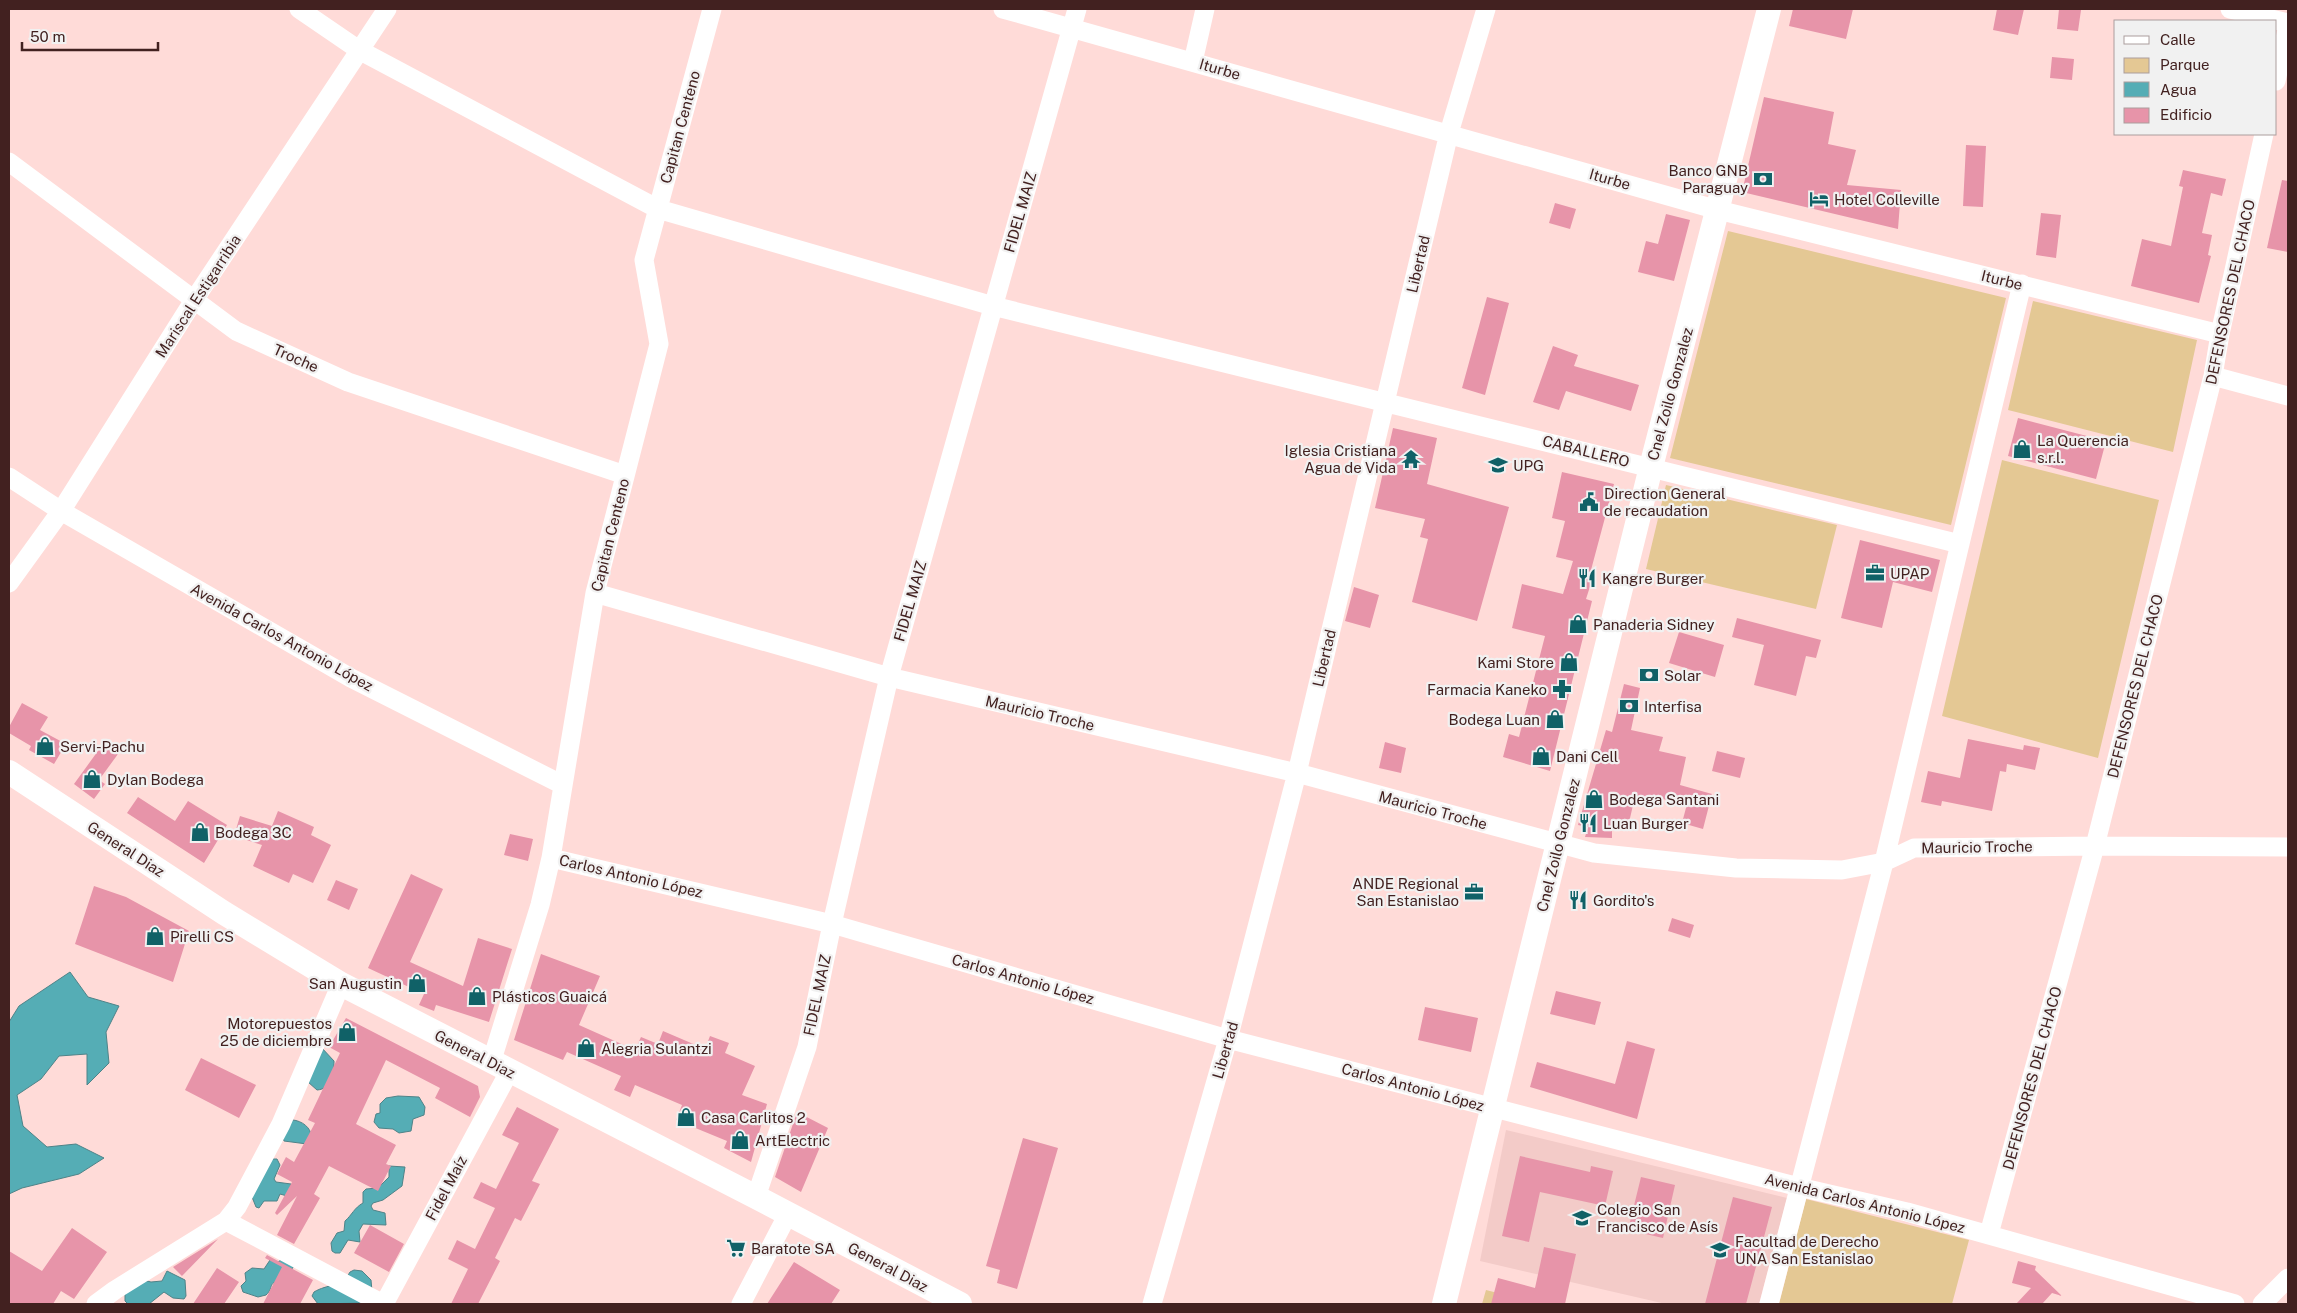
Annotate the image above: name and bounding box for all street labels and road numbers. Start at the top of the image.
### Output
street label: Iturbe [1197,55,1243,83]
street label: Capitan Centeno [657,69,703,185]
street label: Iturbe [1587,165,1633,193]
street label: FIDEL MAIZ [1000,170,1040,254]
street label: DEFENSORES DEL CHACO [2202,198,2258,386]
street label: Mariscal Estigarribia [152,231,244,361]
street label: Libertad [1403,234,1433,294]
street label: Iturbe [1980,267,2024,293]
street label: Cnel Zoilo Gonzalez [1644,326,1696,462]
street label: Troche [271,341,321,375]
street label: CABALLERO [1541,432,1631,470]
street label: Capitan Centeno [588,477,632,593]
street label: FIDEL MAIZ [890,559,930,643]
street label: Avenida Carlos Antonio López [188,580,376,694]
street label: DEFENSORES DEL CHACO [2104,592,2166,780]
street label: Libertad [1309,628,1339,688]
street label: Mauricio Troche [984,692,1096,734]
street label: Cnel Zoilo Gonzalez [1533,777,1583,913]
street label: Mauricio Troche [1377,787,1489,833]
street label: General Diaz [84,818,168,880]
street label: Mauricio Troche [1921,838,2033,856]
street label: Carlos Antonio López [557,851,705,901]
street label: Carlos Antonio López [950,951,1096,1007]
street label: FIDEL MAIZ [800,953,834,1037]
street label: DEFENSORES DEL CHACO [1999,985,2065,1171]
street label: Libertad [1209,1019,1241,1081]
street label: General Diaz [432,1026,518,1082]
street label: Carlos Antonio López [1340,1060,1486,1114]
street label: Fidel Maíz [422,1153,470,1223]
street label: Avenida Carlos Antonio López [1763,1170,1967,1236]
street label: General Diaz [845,1239,931,1295]

